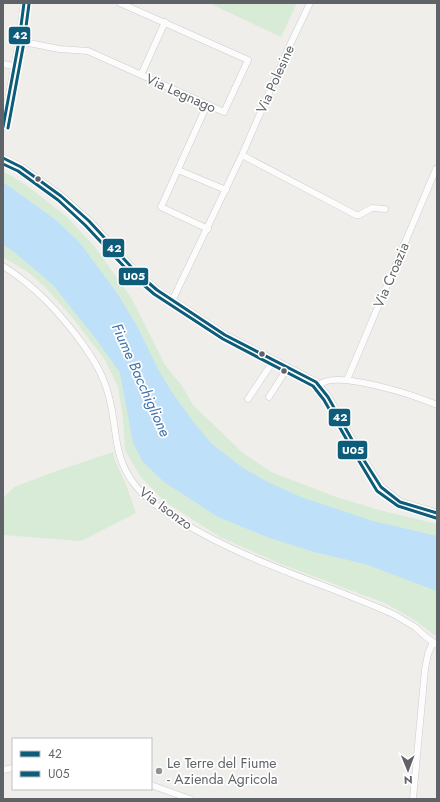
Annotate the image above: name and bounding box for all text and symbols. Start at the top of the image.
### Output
line badge: 42 [8,26,31,45]
text: 42 [13,27,27,43]
street label: Via Polesine [251,42,299,116]
street label: Via Legnago [143,69,220,118]
unlabelled marker [33,174,43,184]
line badge: 42 [102,238,125,258]
street label: Via Croazia [368,239,414,311]
text: 42 [107,240,121,256]
line badge: U05 [118,267,149,286]
text: U05 [123,268,145,284]
water label: Fiume Bacchiglione [106,320,176,441]
unlabelled marker [257,349,267,359]
unlabelled marker [279,366,289,376]
line badge: 42 [328,408,351,427]
text: 42 [333,409,347,425]
line badge: U05 [337,440,368,460]
text: U05 [342,442,364,458]
street label: Via Isonzo [135,482,197,534]
legend [12,738,152,790]
text: 42 [48,745,62,763]
north arrow [388,750,428,790]
place label: Le Terre del Fiume - Azienda Agricola [167,753,278,789]
text: U05 [48,765,70,783]
marker: Le Terre del Fiume - Azienda Agricola [154,766,164,776]
text: N [404,772,413,788]

